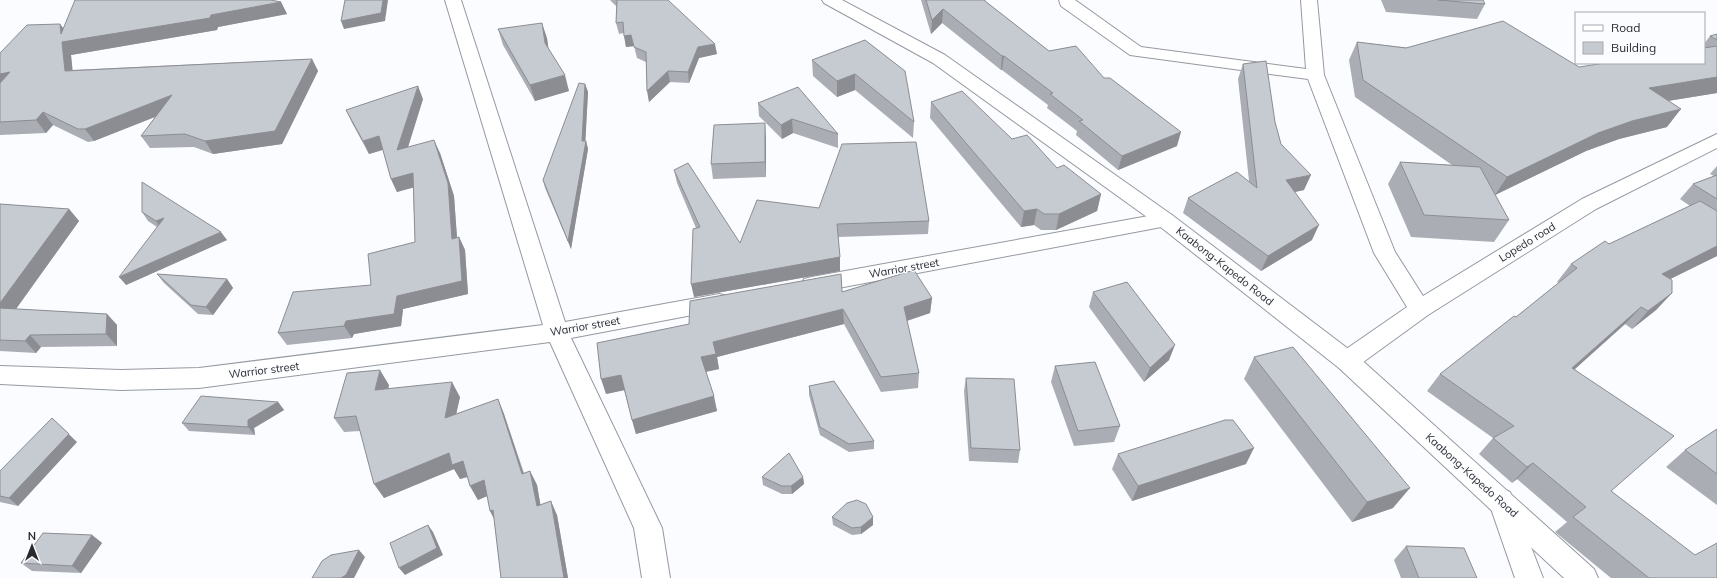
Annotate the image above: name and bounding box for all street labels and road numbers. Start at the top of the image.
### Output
street label: Lopedo road [1496,219,1558,265]
street label: Kaabong-Kapedo Road [1174,224,1276,308]
street label: Warrior street [868,255,940,281]
street label: Warrior street [549,313,621,339]
street label: Warrior street [228,359,300,381]
street label: Kaabong-Kapedo Road [1423,430,1521,520]

